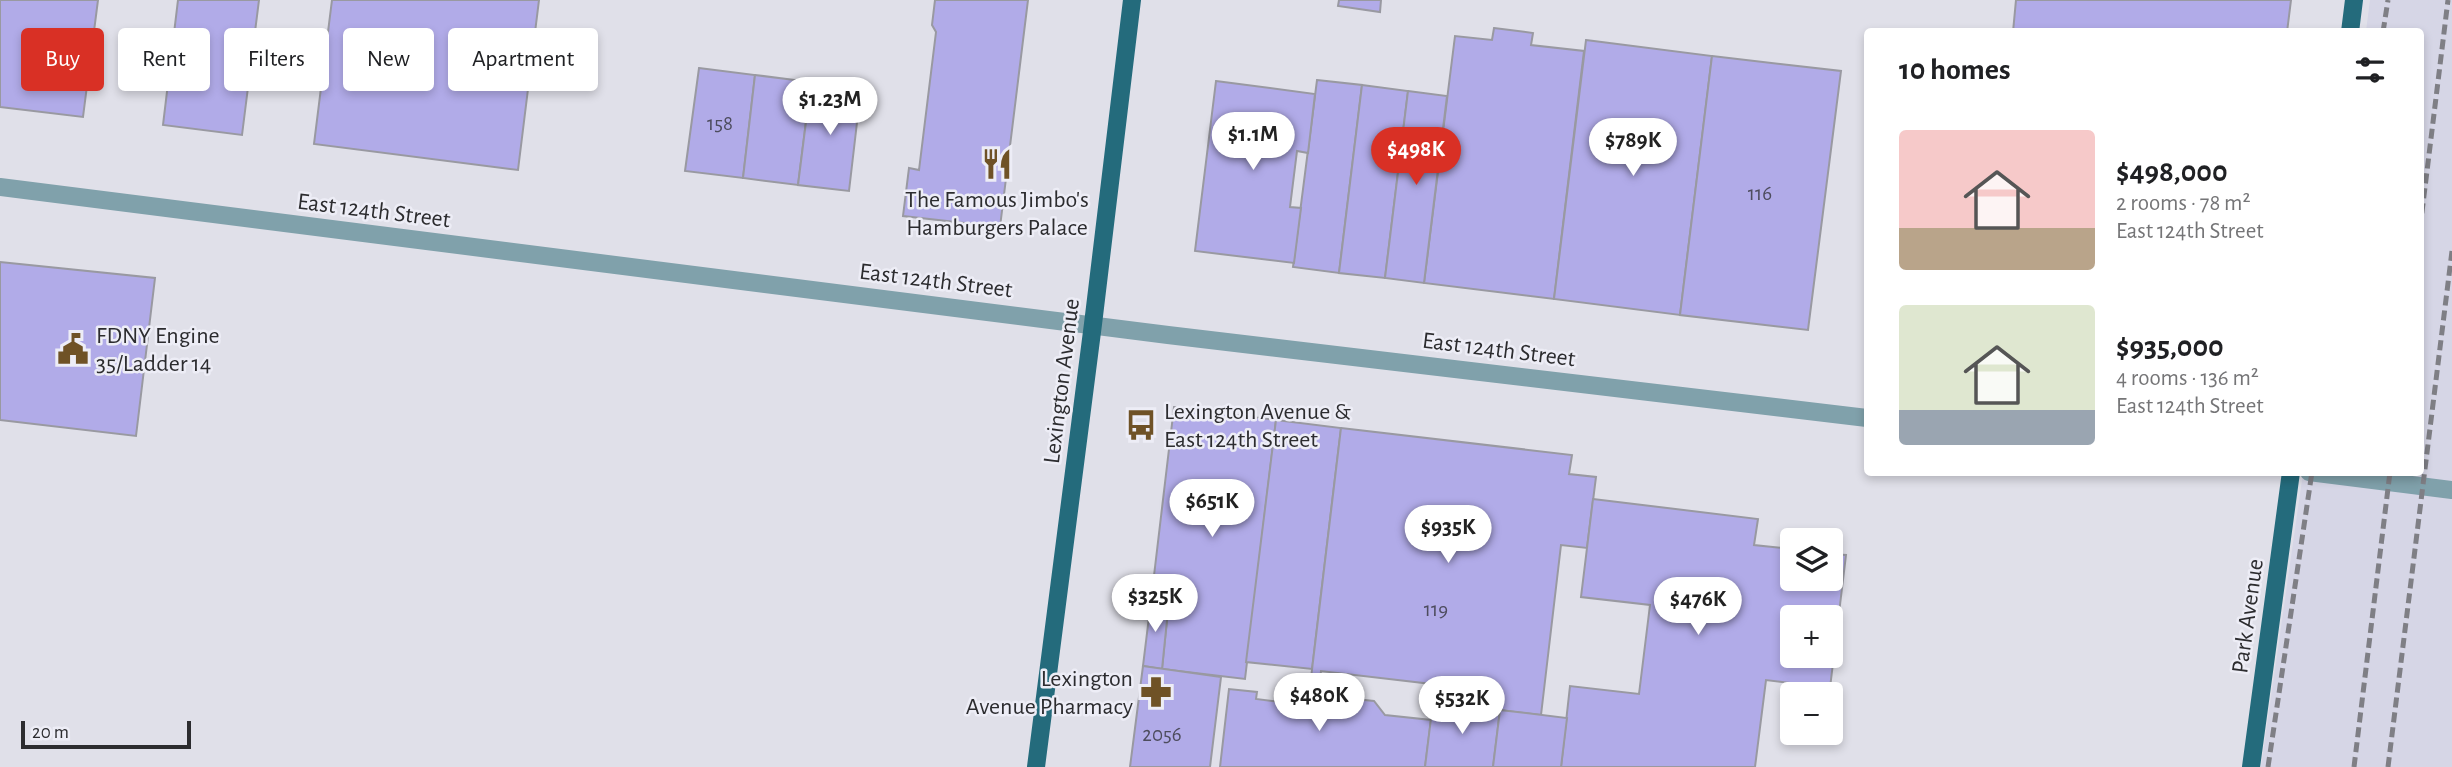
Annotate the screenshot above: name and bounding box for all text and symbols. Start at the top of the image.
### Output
chip: Buy [21,28,104,91]
chip: Rent [118,28,210,91]
chip: Filters [224,28,329,91]
chip: New [343,28,434,91]
chip: Apartment [448,28,598,91]
icon: filters [2351,51,2389,89]
text: 10 homes [1899,55,2010,85]
pin: $1.23M [773,78,887,137]
text: $1.23M [799,88,861,111]
house number: 158 [707,113,733,134]
pin: $1.1M [1204,113,1302,172]
pin: $789K [1584,118,1682,178]
text: $1.1M [1228,123,1278,146]
pin: $498K [1367,128,1465,187]
text: $789K [1605,129,1661,152]
text: $498K [1387,138,1445,161]
restaurant icon: The Famous Jimbo's Hamburgers Palace [980,147,1014,181]
text: $498,000 [2116,157,2228,187]
icon: home [1955,158,2039,242]
house number: 116 [1748,183,1772,204]
place label: The Famous Jimbo's Hamburgers Palace [905,188,1089,240]
street label: East 124th Street [296,190,452,232]
text: 2 rooms · 78 m² [2116,192,2251,215]
text: East 124th Street [2116,220,2264,243]
street label: East 124th Street [858,260,1014,302]
street label: Lexington Avenue [1040,297,1084,465]
place label: FDNY Engine 35/Ladder 14 [96,324,220,376]
street label: East 124th Street [1421,329,1577,371]
public building icon: FDNY Engine 35/Ladder 14 [56,332,90,366]
text: $935,000 [2116,332,2224,362]
icon: home [1955,333,2039,417]
text: 4 rooms · 136 m² [2116,367,2259,390]
text: East 124th Street [2116,395,2264,418]
place label: Lexington Avenue & East 124th Street [1164,400,1351,452]
bus stop icon: Lexington Avenue & East 124th Street [1124,408,1158,442]
pin: $651K [1163,480,1261,539]
text: $651K [1185,490,1239,513]
pin: $935K [1399,505,1497,565]
text: $935K [1421,516,1475,539]
map controls [1780,528,1843,745]
button: layers [1780,528,1843,591]
street label: Park Avenue [2228,557,2268,675]
pin: $325K [1106,574,1204,634]
pin: $476K [1649,578,1747,637]
text: $325K [1128,585,1182,608]
text: $476K [1670,588,1726,611]
house number: 119 [1424,599,1448,620]
button: + [1780,605,1843,668]
place label: Lexington Avenue Pharmacy [966,667,1133,719]
pin: $480K [1270,674,1368,733]
pharmacy icon: Lexington Avenue Pharmacy [1139,675,1173,709]
pin: $532K [1413,676,1511,736]
button: − [1780,682,1843,745]
text: $480K [1290,684,1348,707]
text: $532K [1435,687,1489,710]
scale bar [21,718,191,750]
text: 20 m [32,723,69,742]
house number: 2056 [1142,724,1182,745]

